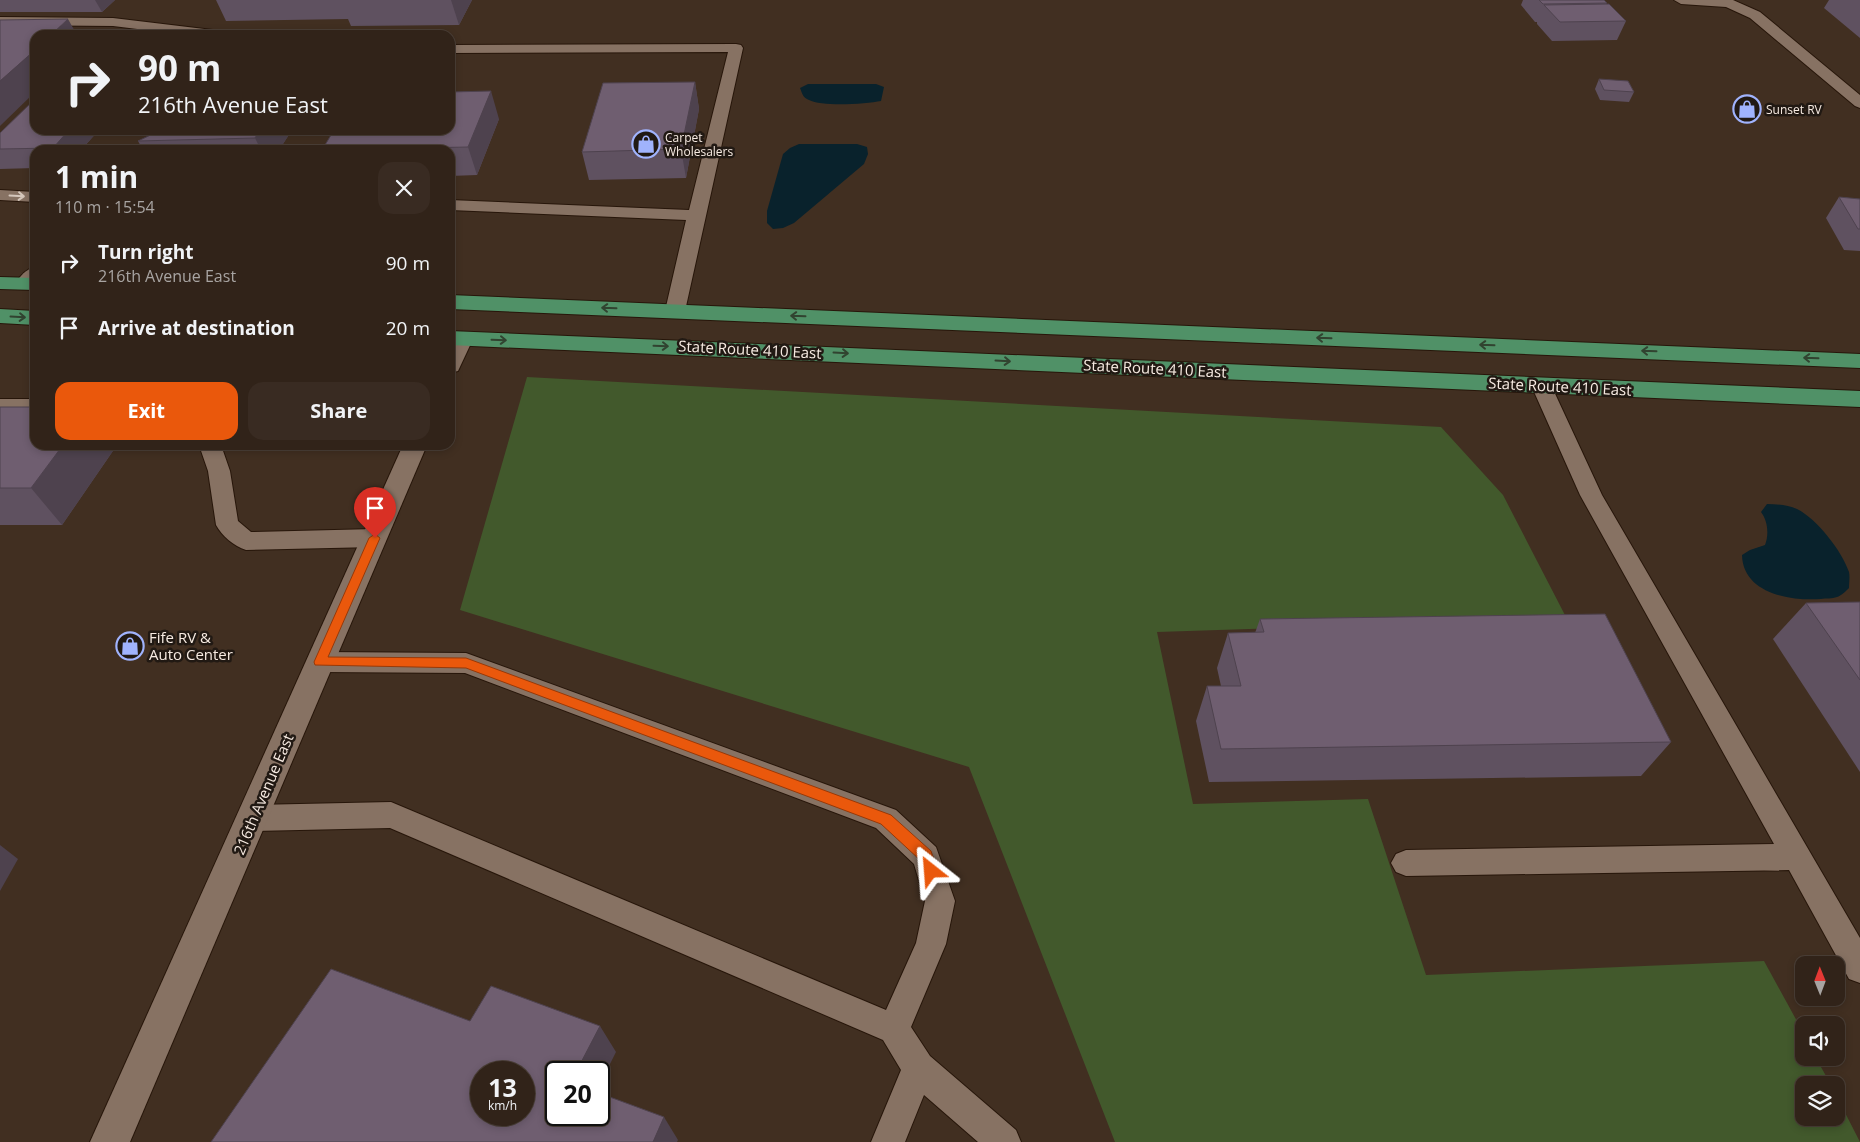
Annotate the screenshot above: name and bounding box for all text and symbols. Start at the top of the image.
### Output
text: 90 m [138,44,221,91]
icon: right [55,50,120,115]
text: 216th Avenue East [138,89,328,119]
shop icon: Sunset RV [1732,94,1762,124]
place label: Sunset RV [1766,101,1823,118]
shop icon: Carpet Wholesalers [631,129,661,159]
place label: Carpet Wholesalers [665,129,733,160]
text: 1 min [55,156,138,197]
button: close [378,162,430,214]
one-way arrow [9,192,25,201]
text: 110 m · 15:54 [55,196,155,218]
text: Turn right [98,239,193,265]
icon: right [55,249,83,277]
text: 90 m [386,250,430,276]
text: 216th Avenue East [98,265,236,287]
one-way arrow [601,304,617,313]
one-way arrow [9,312,25,322]
one-way arrow [790,312,806,321]
icon: arrive [55,314,83,342]
text: Arrive at destination [98,315,295,341]
text: 20 m [386,315,430,341]
one-way arrow [1316,333,1332,342]
one-way arrow [490,335,506,345]
street label: State Route 410 East [678,335,822,363]
one-way arrow [1479,340,1495,349]
one-way arrow [653,341,669,350]
one-way arrow [1641,347,1657,356]
one-way arrow [833,349,849,358]
street label: State Route 410 East [1083,354,1227,382]
one-way arrow [1804,354,1820,363]
one-way arrow [995,356,1011,365]
street label: State Route 410 East [1488,372,1632,400]
button: Exit [55,382,238,440]
button: Share [248,382,430,440]
pin [354,487,396,538]
icon: arrive [361,494,389,522]
place label: Fife RV & Auto Center [149,627,233,664]
shop icon: Fife RV & Auto Center [115,631,145,661]
street label: 216th Avenue East [229,731,297,857]
position arrow [904,844,956,896]
north arrow [1795,956,1845,1006]
map controls [1795,956,1845,1126]
button: sound [1795,1016,1845,1066]
speed limit sign: 20 [545,1061,610,1126]
text: 13 [488,1070,517,1104]
button: layers [1795,1076,1845,1126]
text: km/h [488,1097,517,1114]

